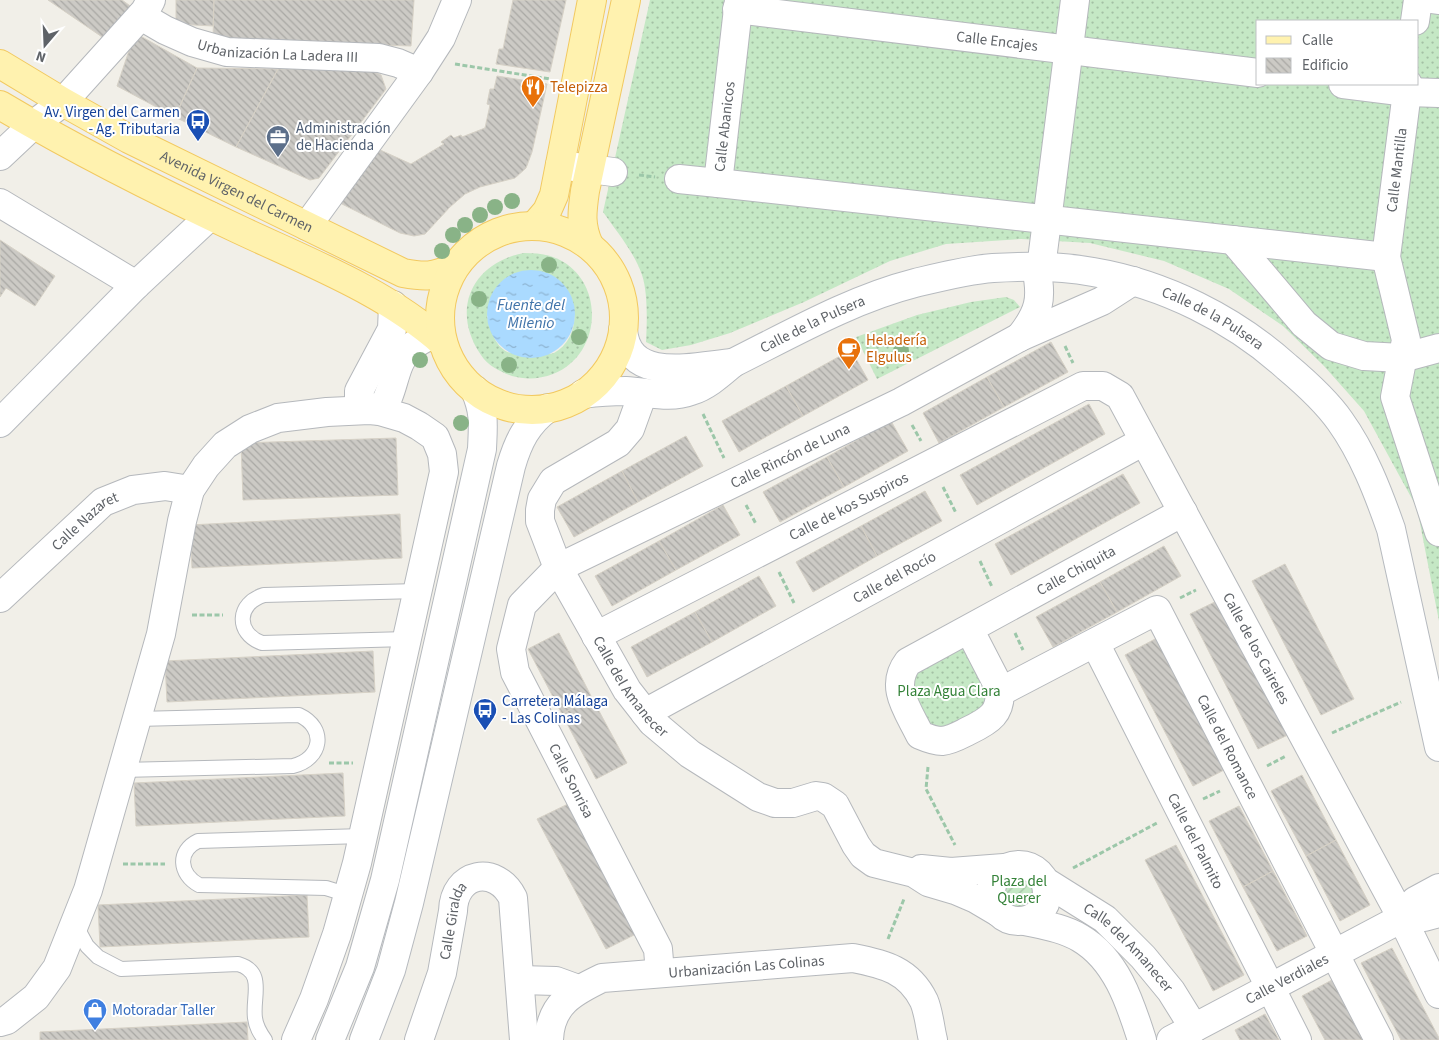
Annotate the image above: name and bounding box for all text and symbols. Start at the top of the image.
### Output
north arrow [20,20,70,70]
legend [1256,20,1419,85]
street label: Calle Encajes [955,26,1039,56]
text: Calle [1302,30,1333,51]
street label: Urbanización La Ladera III [195,33,358,68]
text: N [33,45,49,67]
text: Edificio [1302,55,1349,76]
restaurant icon: Telepizza [520,74,546,108]
place label: Telepizza [550,77,608,98]
street label: Calle Abanicos [709,80,740,173]
place label: Av. Virgen del Carmen - Ag. Tributaria [44,102,180,140]
bus stop icon: Av. Virgen del Carmen - Ag. Tributaria [185,108,211,142]
place label: Administración de Hacienda [296,118,391,156]
office icon: Administración de Hacienda [265,124,291,158]
street label: Calle Mantilla [1381,127,1413,213]
street label: Avenida Virgen del Carmen [157,145,317,238]
street label: Calle de la Pulsera [1159,281,1268,355]
street label: Calle de la Pulsera [756,290,868,358]
water label: Fuente del Milenio [497,294,565,334]
place label: Heladería Elgulus [866,330,927,368]
cafe icon: Heladería Elgulus [836,336,862,370]
street label: Calle Rincón de Luna [727,418,853,494]
street label: Calle de kos Suspiros [785,467,912,546]
street label: Calle Nazaret [47,486,121,555]
street label: Calle Chiquita [1033,540,1119,601]
street label: Calle del Rocío [849,546,940,608]
street label: Calle de los Caireles [1218,589,1295,708]
street label: Calle del Amanecer [588,632,674,743]
park label: Plaza Agua Clara [897,681,1001,702]
place label: Carretera Málaga - Las Colinas [502,691,608,729]
street label: Calle del Romance [1192,691,1263,803]
bus stop icon: Carretera Málaga - Las Colinas [472,697,498,731]
street label: Calle Sonrisa [543,740,599,822]
street label: Calle del Palmito [1162,789,1229,893]
park label: Plaza del Querer [991,871,1047,909]
street label: Calle Giralda [434,877,472,962]
street label: Calle del Amanecer [1079,898,1179,997]
street label: Calle Verdiales [1241,948,1332,1009]
street label: Urbanización Las Colinas [668,950,825,983]
shop icon: Motoradar Taller [82,997,108,1031]
place label: Motoradar Taller [112,1000,216,1021]

